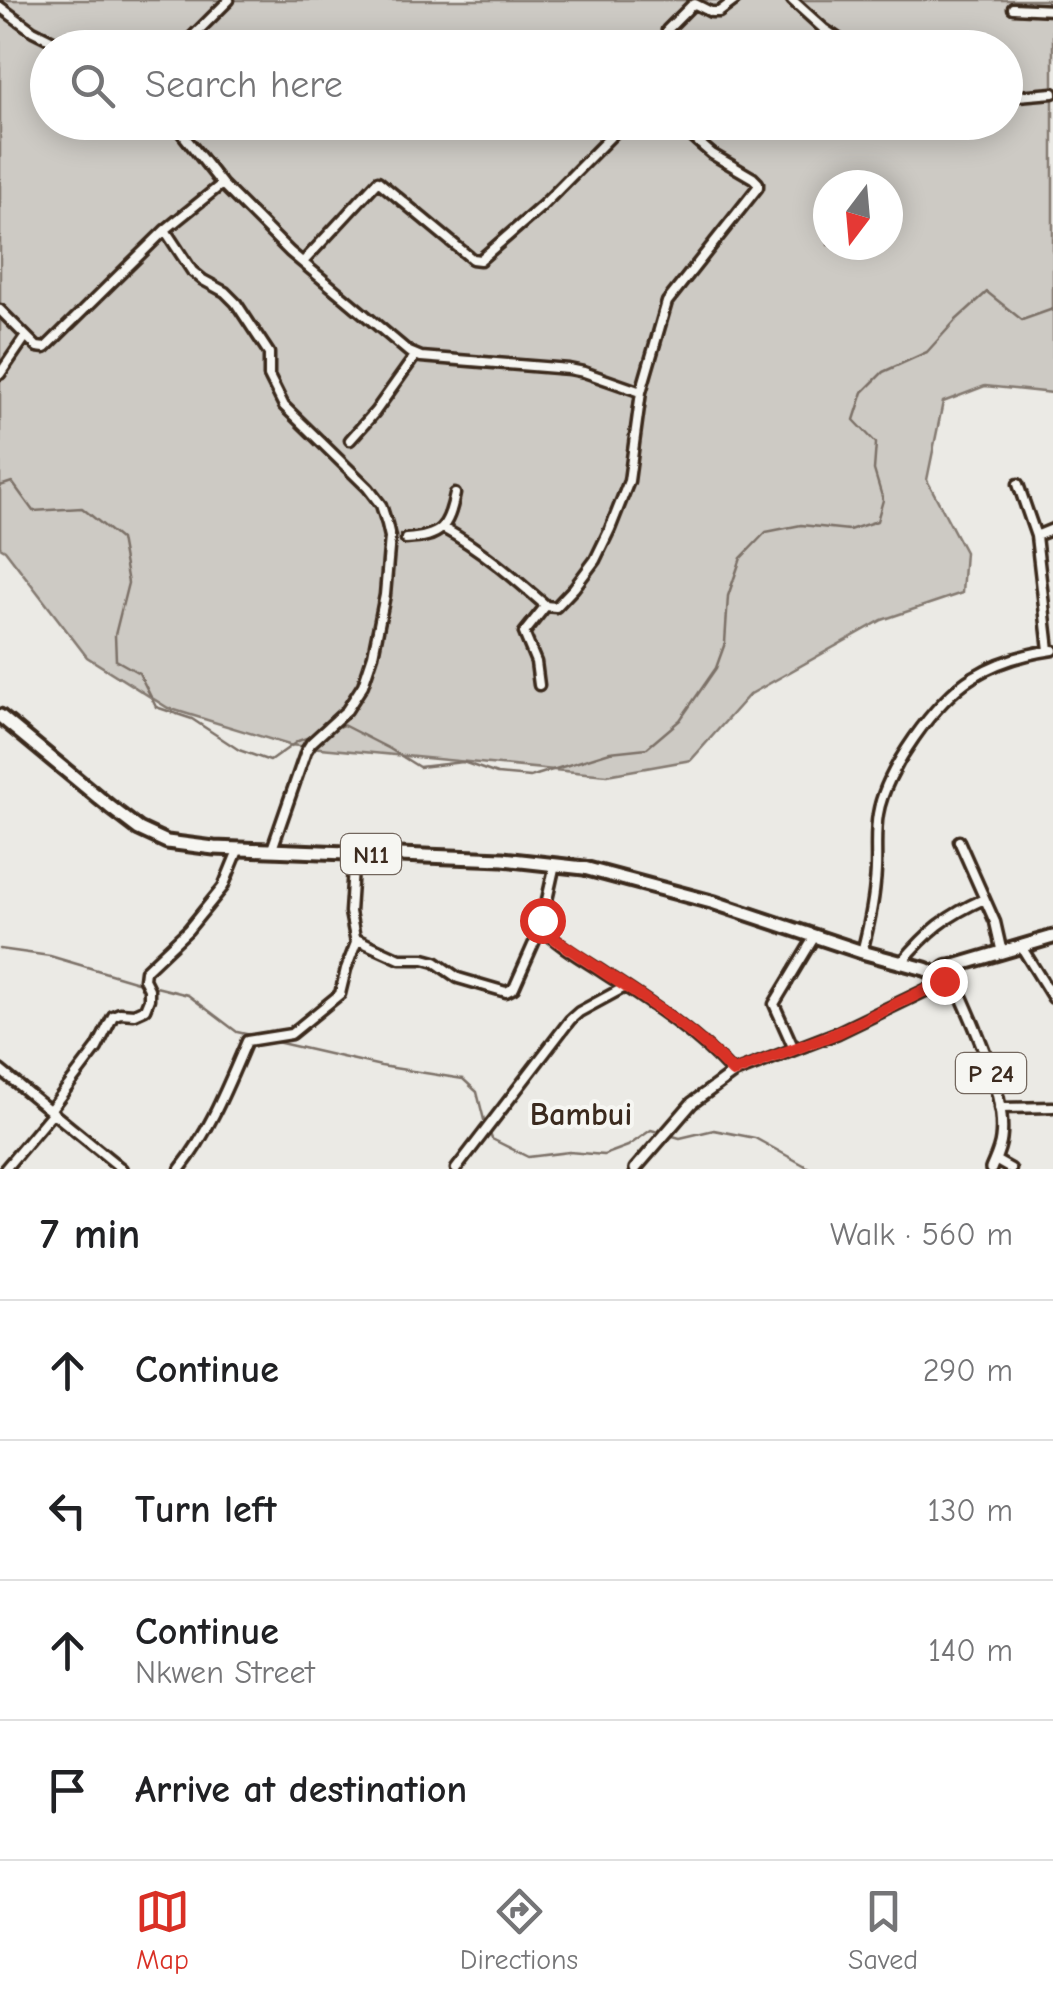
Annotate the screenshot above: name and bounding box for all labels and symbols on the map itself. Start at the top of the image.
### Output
north arrow [813,170,903,260]
road number: N11 [341,834,401,874]
route start [520,898,566,944]
route end [922,959,968,1005]
road number: P 24 [956,1053,1026,1093]
district label: Bambui [530,1096,632,1133]

